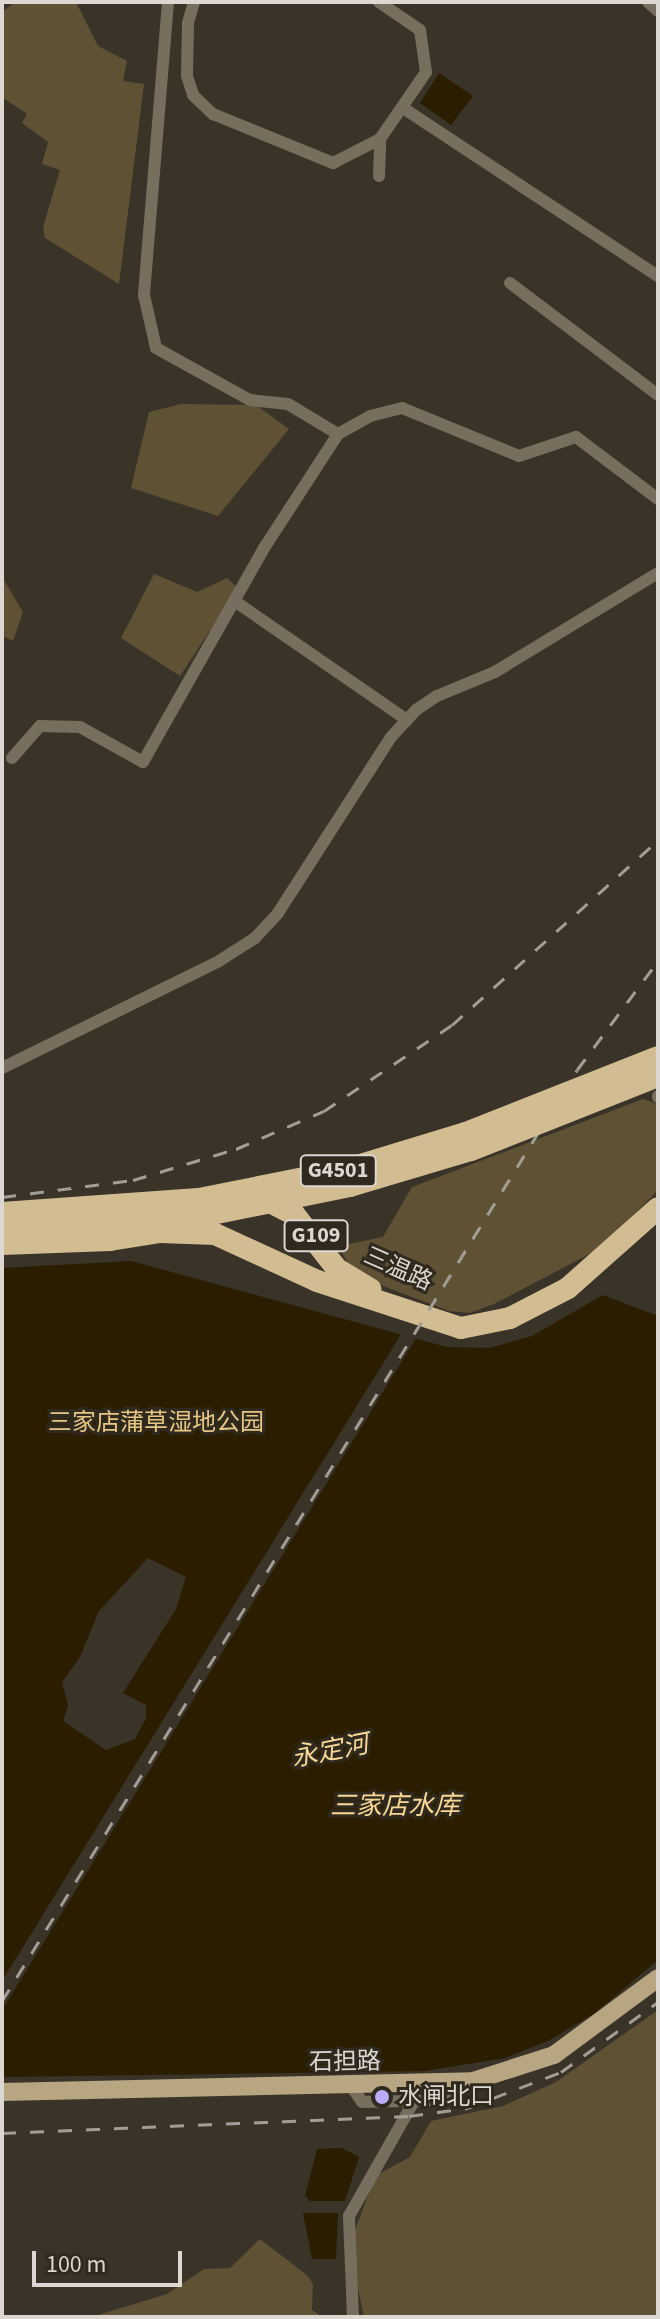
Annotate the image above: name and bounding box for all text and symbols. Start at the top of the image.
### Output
road number: G4501 [298,1153,378,1189]
road number: G109 [282,1218,350,1254]
street label: 三温路 [359,1241,437,1297]
park label: 三家店蒲草湿地公园 [48,1409,264,1437]
water label: 永定河 [289,1728,371,1774]
water label: 三家店水库 [330,1790,460,1822]
street label: 石担路 [309,2047,381,2077]
place label: 水闸北口 [398,2083,494,2111]
marker: 水闸北口 [373,2088,391,2106]
scale bar [36,2235,186,2285]
text: 100 m [46,2247,106,2282]

